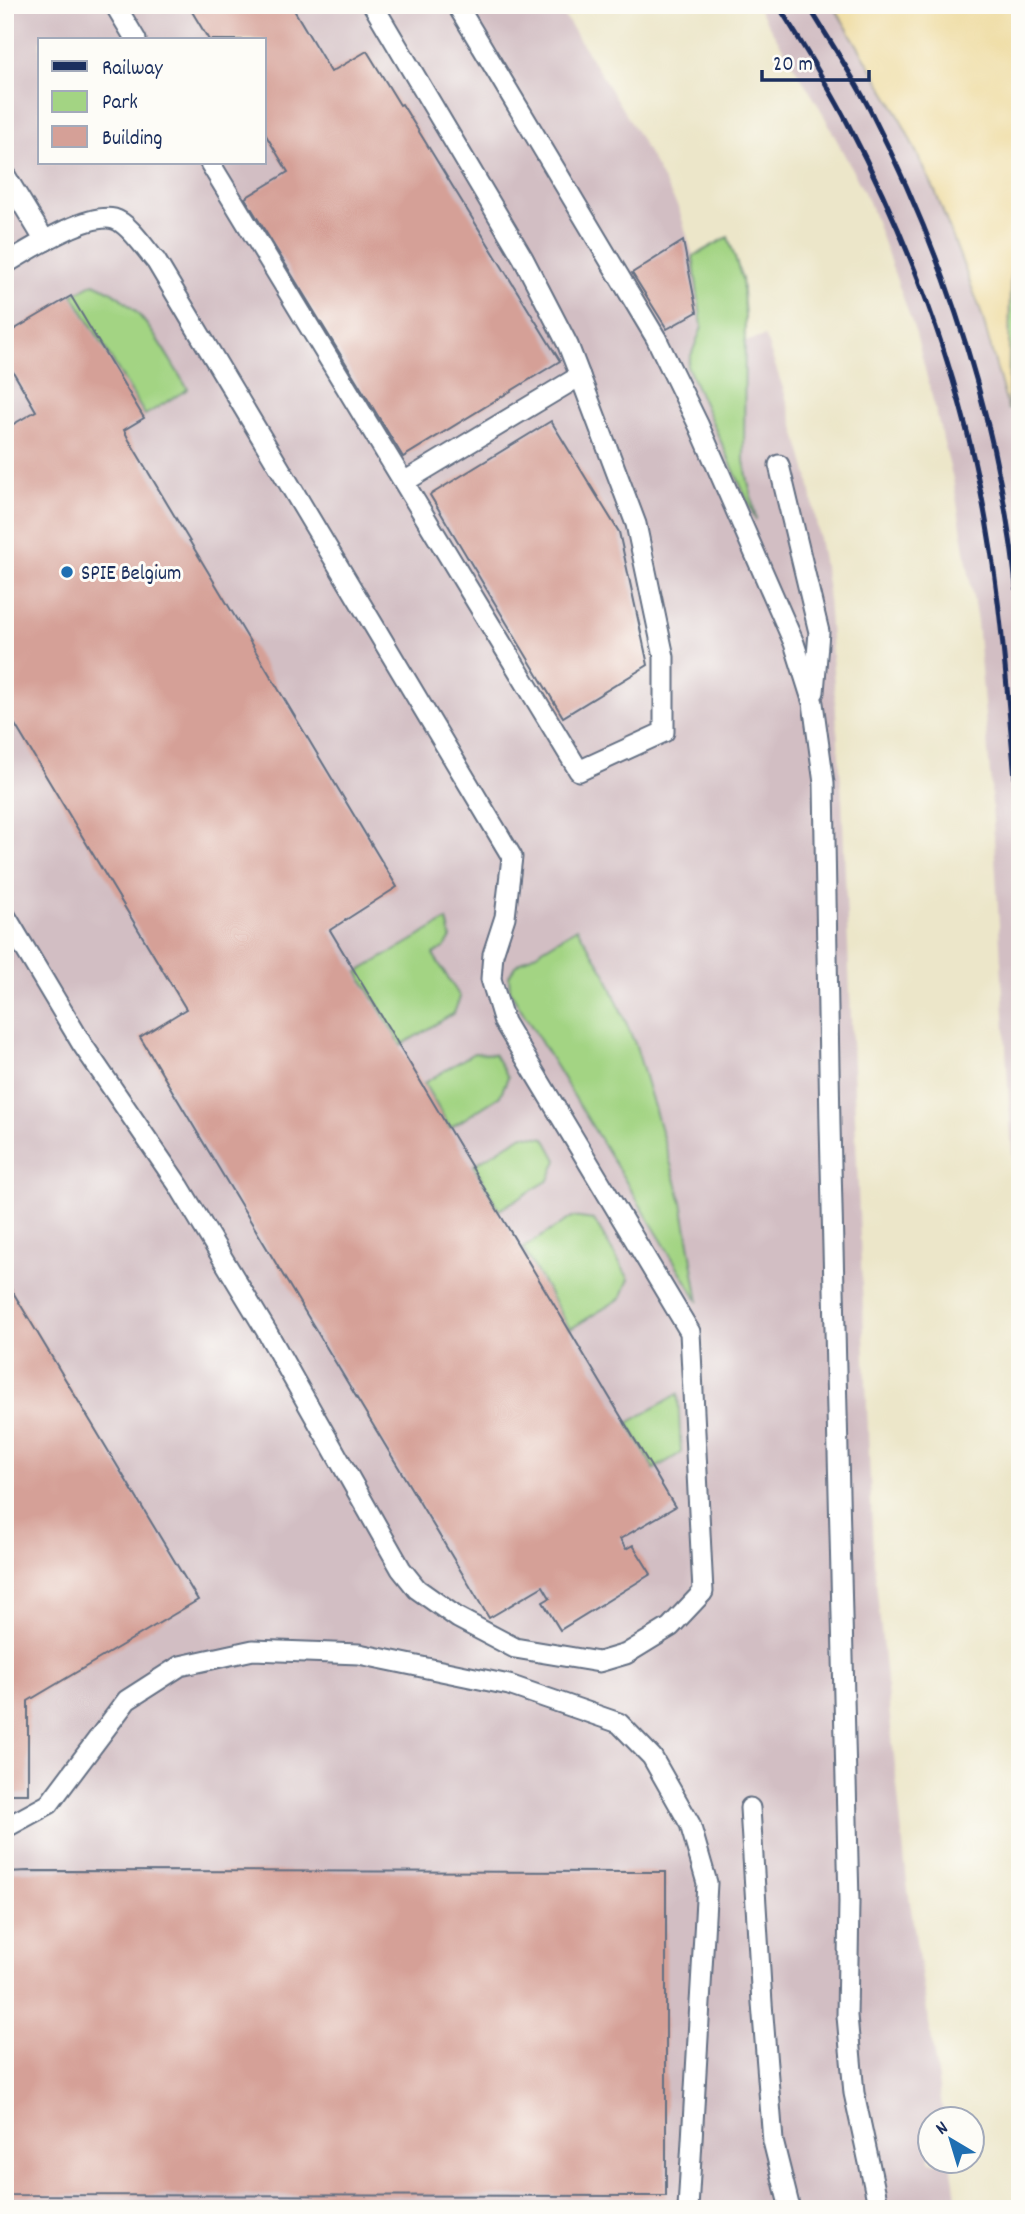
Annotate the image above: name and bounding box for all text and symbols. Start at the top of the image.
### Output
legend [38,38,266,164]
scale bar [762,38,869,82]
text: 20 m [773,51,813,81]
text: Railway [102,55,163,85]
text: Park [102,89,138,119]
text: Building [102,125,162,155]
place label: SPIE Belgium [81,560,181,590]
marker: SPIE Belgium [59,564,75,580]
north arrow [916,2106,986,2176]
text: N [931,2116,955,2143]

